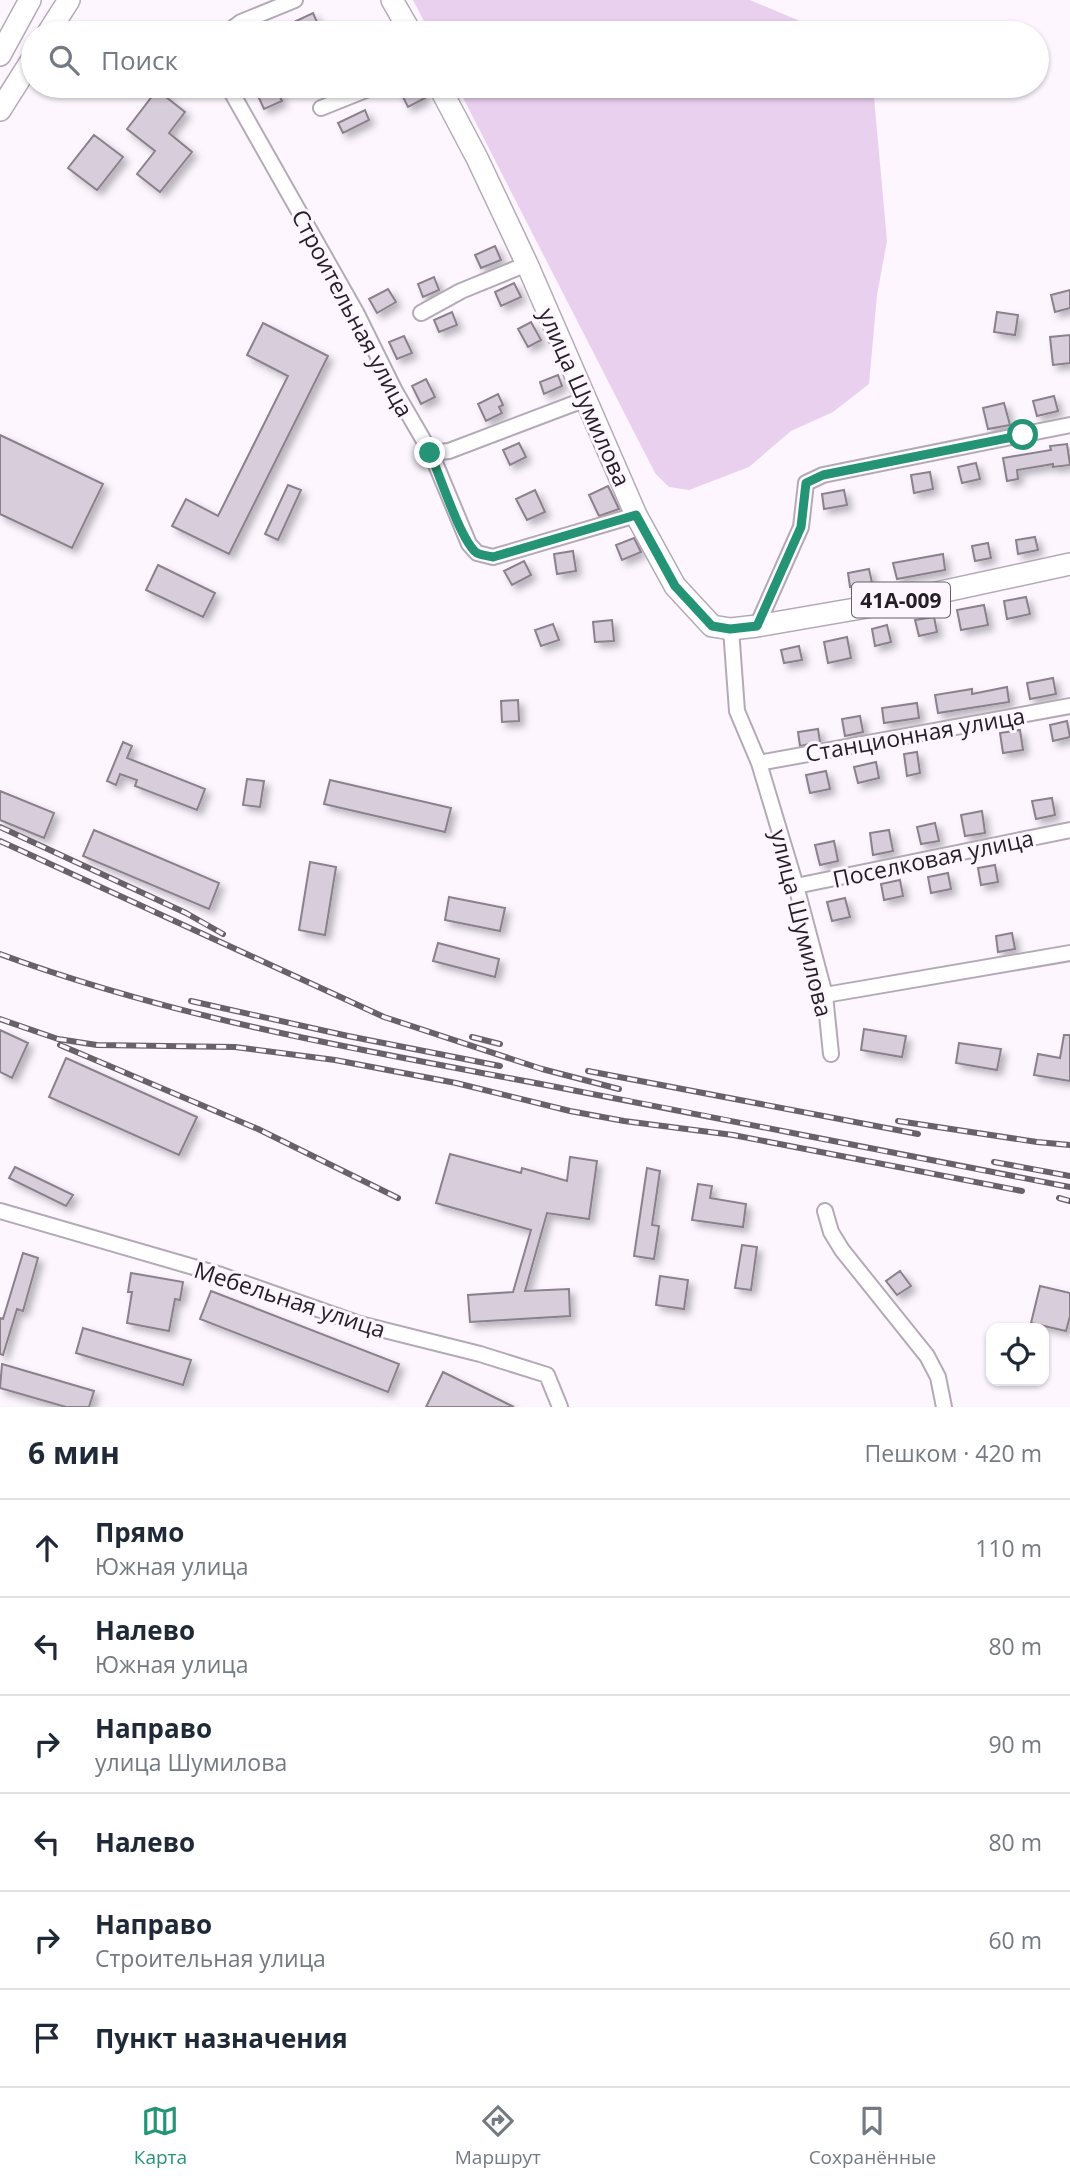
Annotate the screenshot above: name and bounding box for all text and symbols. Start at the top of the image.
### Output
search box [21,21,1049,98]
icon: search [45,41,83,79]
text: Поиск [101,42,178,78]
street label: Строительная улица [285,204,421,422]
street label: улица Шумилова [531,303,639,491]
route start [1007,419,1038,450]
route end [414,437,445,468]
road number: 41А-009 [852,582,950,618]
street label: Станционная улица [803,699,1027,769]
street label: Поселковая улица [830,821,1036,895]
street label: улица Шумилова [763,826,841,1020]
street label: Мебельная улица [190,1253,390,1345]
map controls [986,1323,1049,1386]
button: locate [986,1323,1049,1386]
text: 6 мин [28,1432,120,1473]
text: Пешком · 420 m [865,1437,1042,1469]
text: Прямо [95,1514,184,1550]
icon: ahead [28,1529,66,1567]
text: 110 m [975,1532,1042,1564]
text: Южная улица [95,1550,249,1582]
text: Налево [95,1612,195,1648]
icon: left [28,1627,66,1665]
text: 80 m [988,1630,1042,1662]
text: Южная улица [95,1648,249,1680]
text: Направо [95,1710,212,1746]
icon: right [28,1725,66,1763]
text: 90 m [988,1728,1042,1760]
text: улица Шумилова [95,1746,287,1778]
icon: left [28,1823,66,1861]
text: Налево [95,1824,195,1860]
text: 80 m [988,1826,1042,1858]
text: Направо [95,1906,212,1942]
icon: right [28,1921,66,1959]
text: 60 m [988,1924,1042,1956]
text: Строительная улица [95,1942,326,1974]
icon: arrive [28,2019,66,2057]
text: Пункт назначения [95,2020,348,2056]
tab: Карта [134,2102,187,2170]
tab: Маршрут [455,2102,541,2170]
tab: Сохранённые [809,2102,936,2170]

